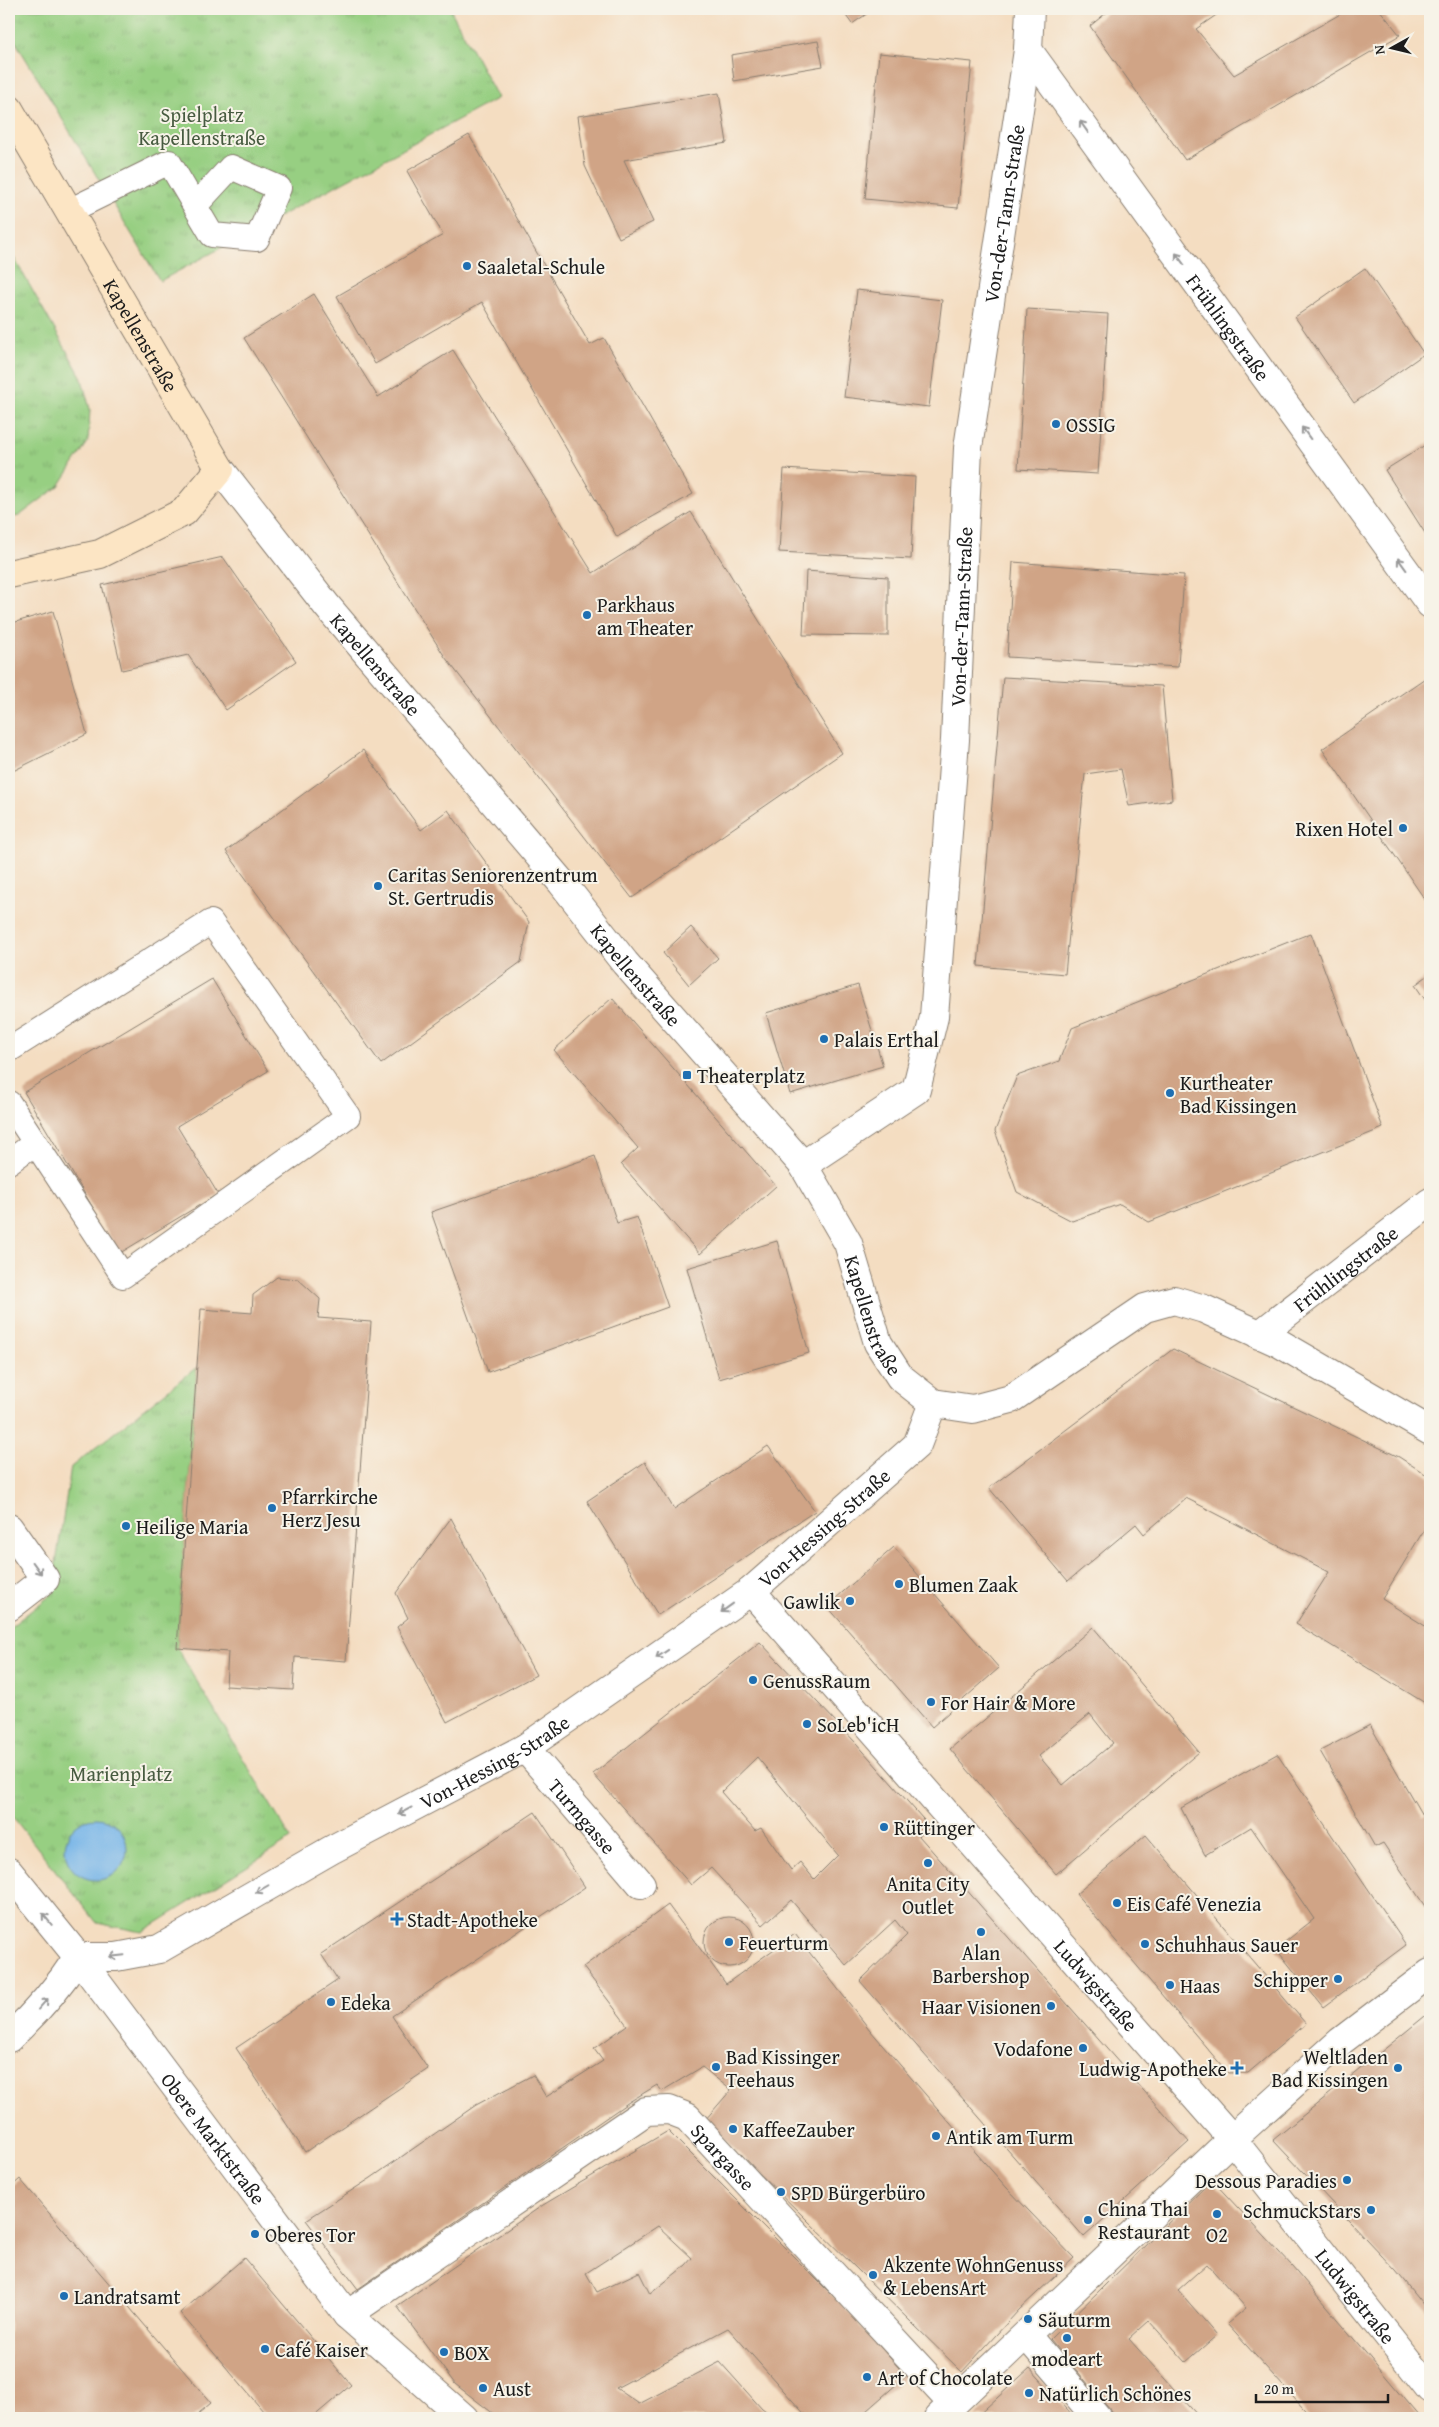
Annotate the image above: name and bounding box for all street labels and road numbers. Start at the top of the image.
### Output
street label: Von-der-Tann-Straße [976,122,1031,305]
street label: Frühlingstraße [1180,267,1278,386]
street label: Kapellenstraße [97,273,186,397]
street label: Von-der-Tann-Straße [942,526,979,707]
street label: Kapellenstraße [324,606,428,722]
street label: Kapellenstraße [584,917,688,1032]
street label: Frühlingstraße [1286,1218,1404,1318]
street label: Kapellenstraße [838,1252,910,1381]
street label: Von-Hessing-Straße [751,1461,896,1594]
street label: Von-Hessing-Straße [414,1707,575,1815]
street label: Turmgasse [542,1772,623,1860]
street label: Ludwigstraße [1048,1932,1145,2037]
street label: Obere Marktstraße [155,2066,273,2210]
street label: Spargasse [685,2116,762,2197]
street label: Ludwigstraße [1309,2242,1403,2350]

